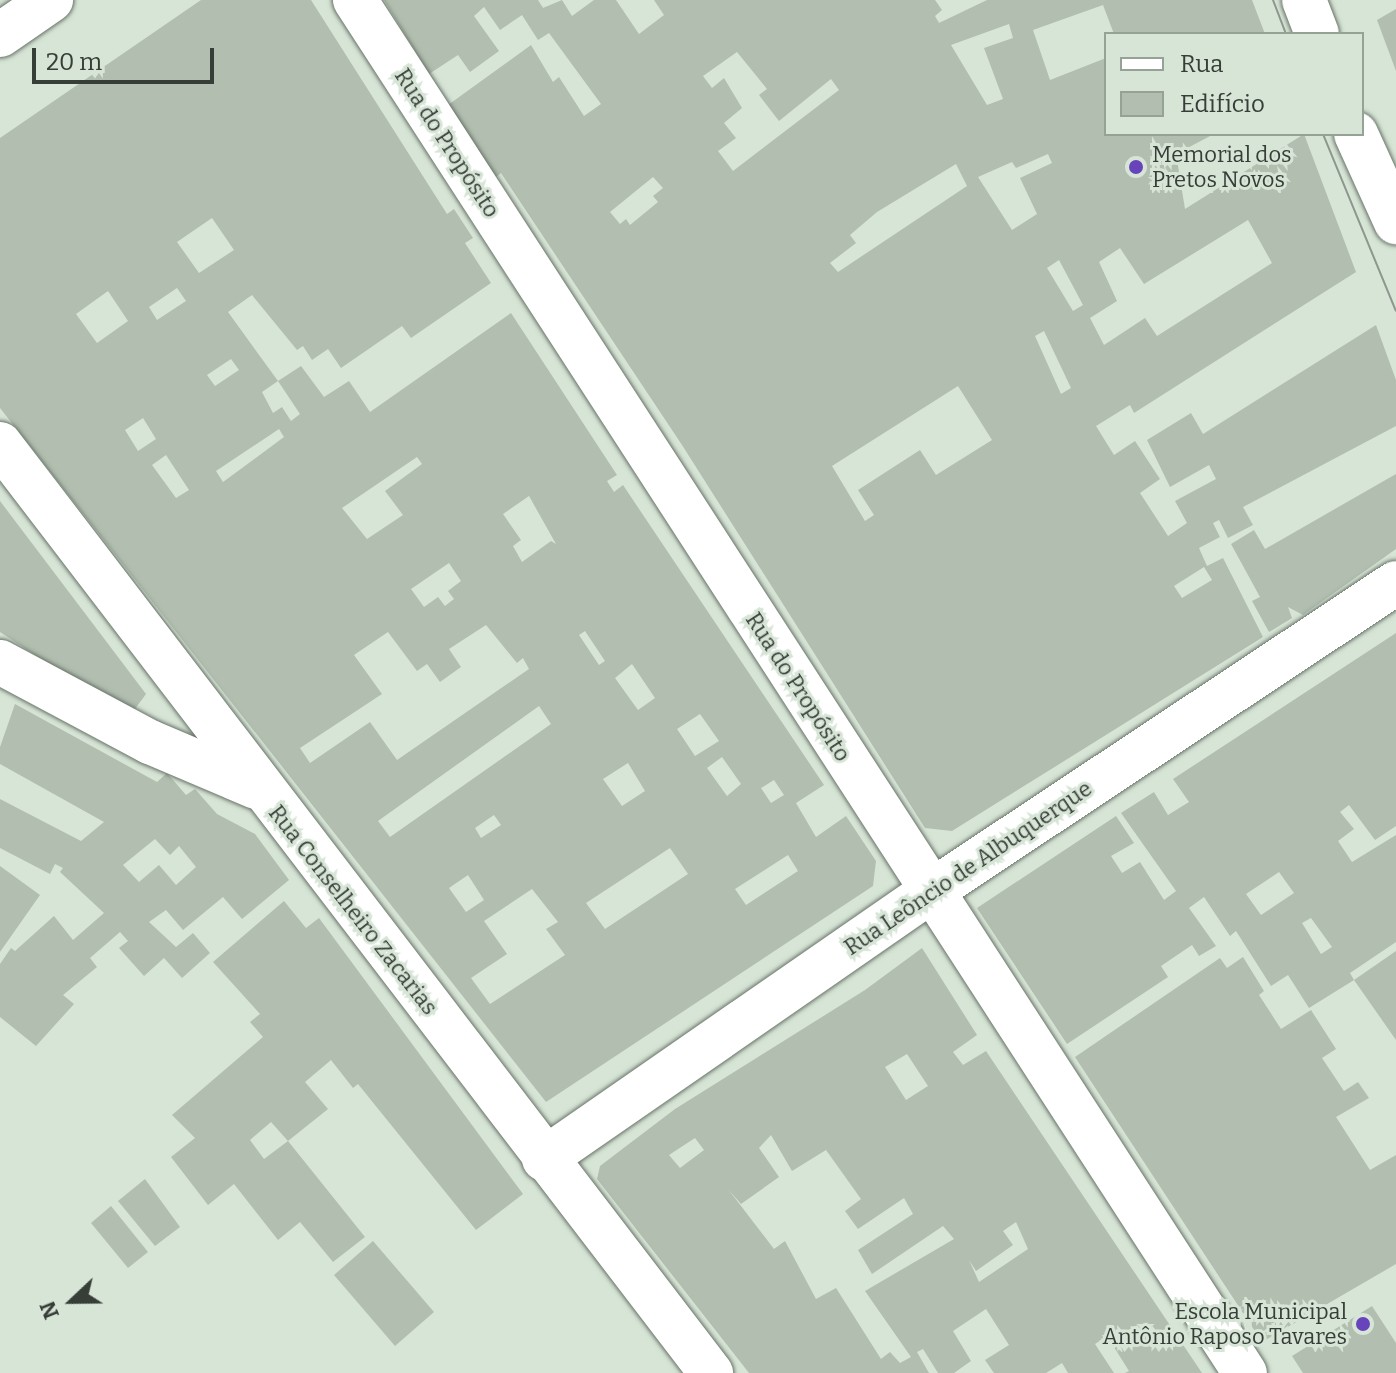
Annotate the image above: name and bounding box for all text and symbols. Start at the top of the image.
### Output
scale bar [36,32,218,82]
legend [1104,32,1364,136]
text: 20 m [46,48,102,76]
text: Rua [1180,50,1223,78]
street label: Rua do Propósito [389,64,505,222]
text: Edifício [1180,90,1265,118]
place label: Memorial dos Pretos Novos [1152,141,1292,192]
marker: Memorial dos Pretos Novos [1127,158,1145,176]
street label: Rua do Propósito [740,608,856,766]
street label: Rua Leôncio de Albuquerque [839,775,1097,961]
street label: Rua Conselheiro Zacarias [263,800,443,1020]
north arrow [32,1261,112,1341]
text: N [34,1297,65,1323]
place label: Escola Municipal Antônio Raposo Tavares [1103,1298,1347,1350]
marker: Escola Municipal Antônio Raposo Tavares [1354,1315,1372,1333]

